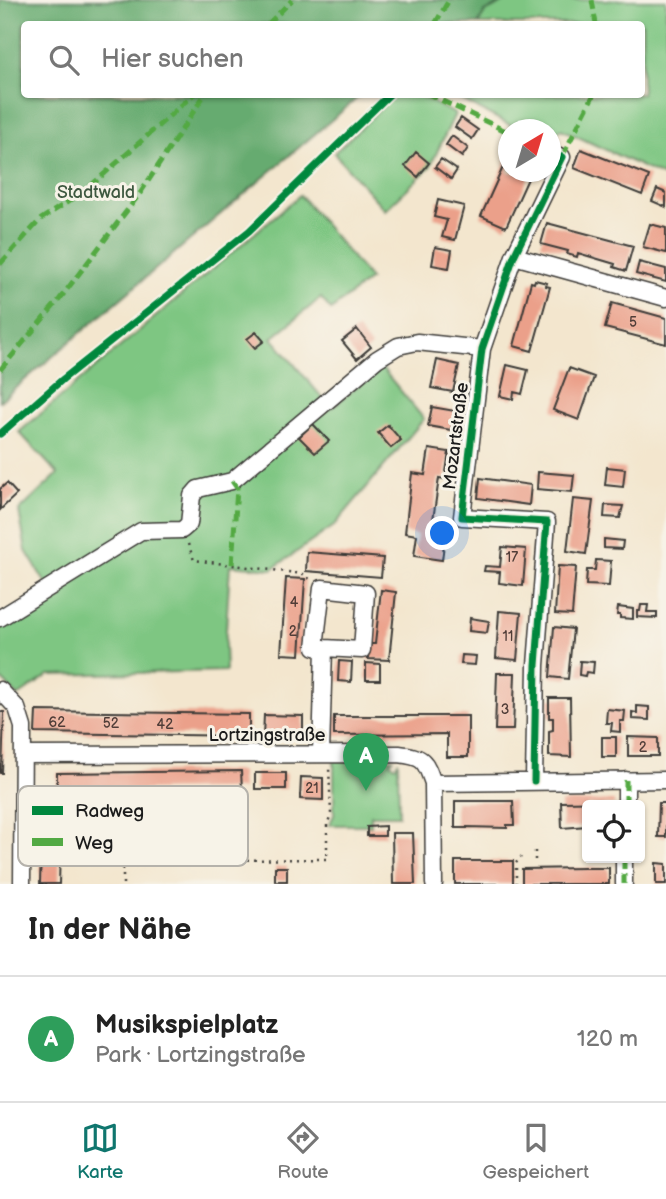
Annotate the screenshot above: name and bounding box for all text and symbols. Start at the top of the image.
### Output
search box [21,21,645,98]
icon: search [45,41,83,79]
text: Hier suchen [101,44,244,75]
north arrow [498,119,561,182]
park label: Stadtwald [57,182,135,203]
house number: 5 [629,314,637,331]
street label: Mozartstraße [439,381,473,491]
your location [425,516,459,550]
house number: 17 [506,549,518,566]
house number: 4 [290,594,299,611]
house number: 2 [289,623,298,640]
house number: 11 [503,628,513,645]
house number: 3 [501,701,509,718]
house number: 62 [49,714,66,731]
house number: 52 [103,715,120,732]
house number: 42 [157,716,174,733]
street label: Lortzingstraße [208,725,326,746]
pin: A [343,733,389,791]
house number: 2 [639,739,648,756]
house number: 21 [305,780,319,797]
legend [18,786,248,866]
text: Radweg [75,800,144,823]
map controls [582,800,645,863]
button: locate [582,800,645,863]
text: Weg [75,832,113,855]
text: In der Nähe [28,912,191,948]
text: Musikspielplatz [95,1010,278,1041]
text: A [44,1025,58,1053]
text: 120 m [577,1025,638,1053]
text: Park · Lortzingstraße [95,1041,306,1069]
tab: Karte [77,1119,123,1184]
tab: Route [277,1119,329,1184]
tab: Gespeichert [483,1119,589,1184]

